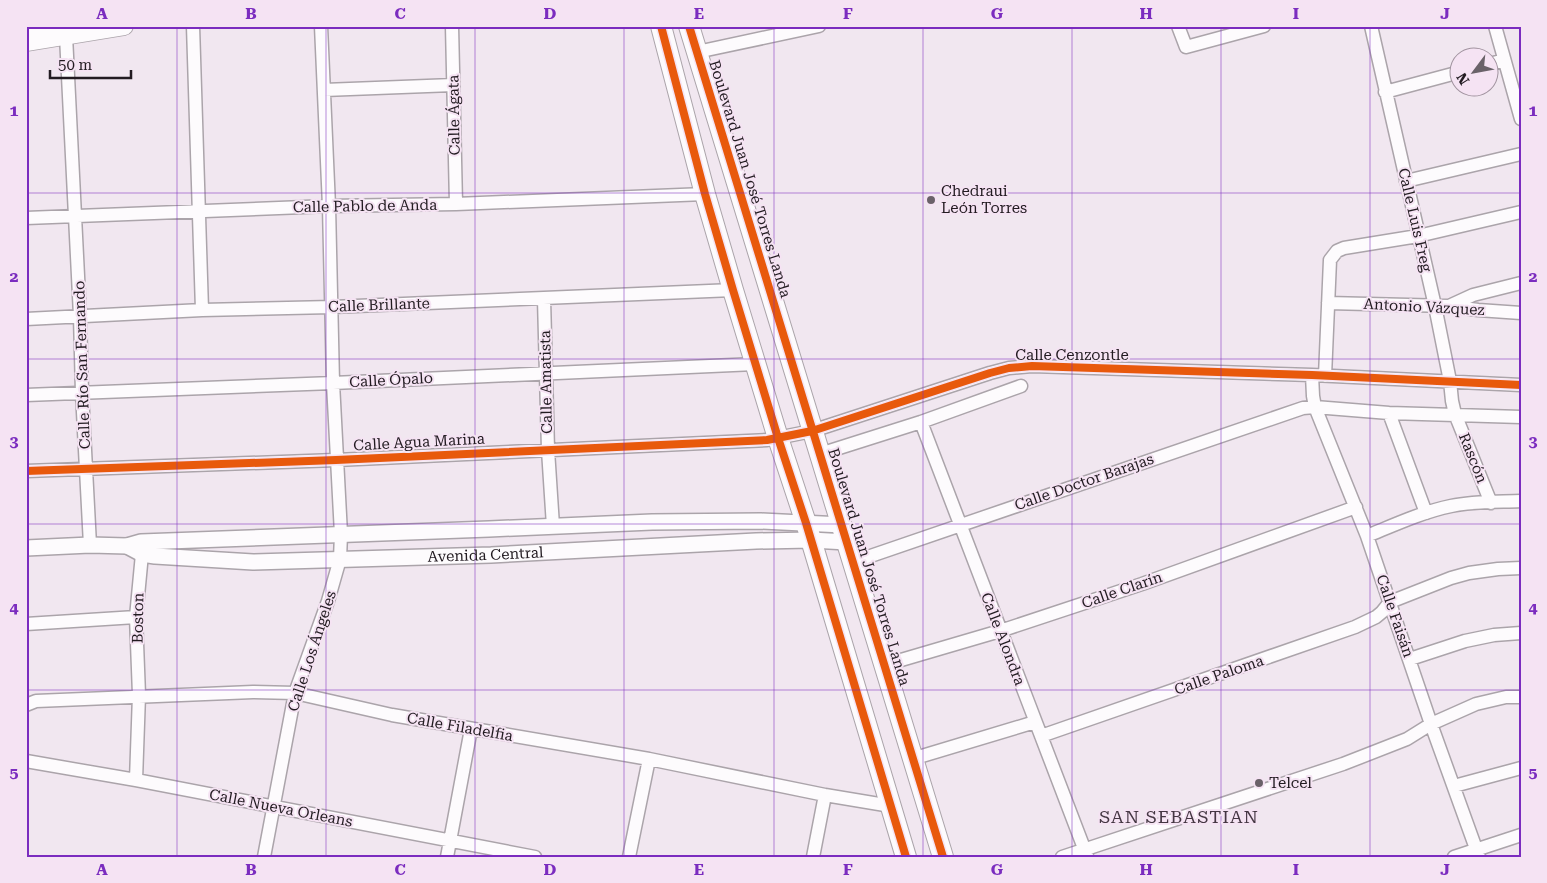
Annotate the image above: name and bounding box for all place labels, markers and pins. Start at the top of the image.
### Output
place label: Chedraui León Torres [941,182,1027,217]
marker: Chedraui León Torres [925,194,937,206]
place label: Telcel [1269,774,1312,792]
marker: Telcel [1253,777,1265,789]

